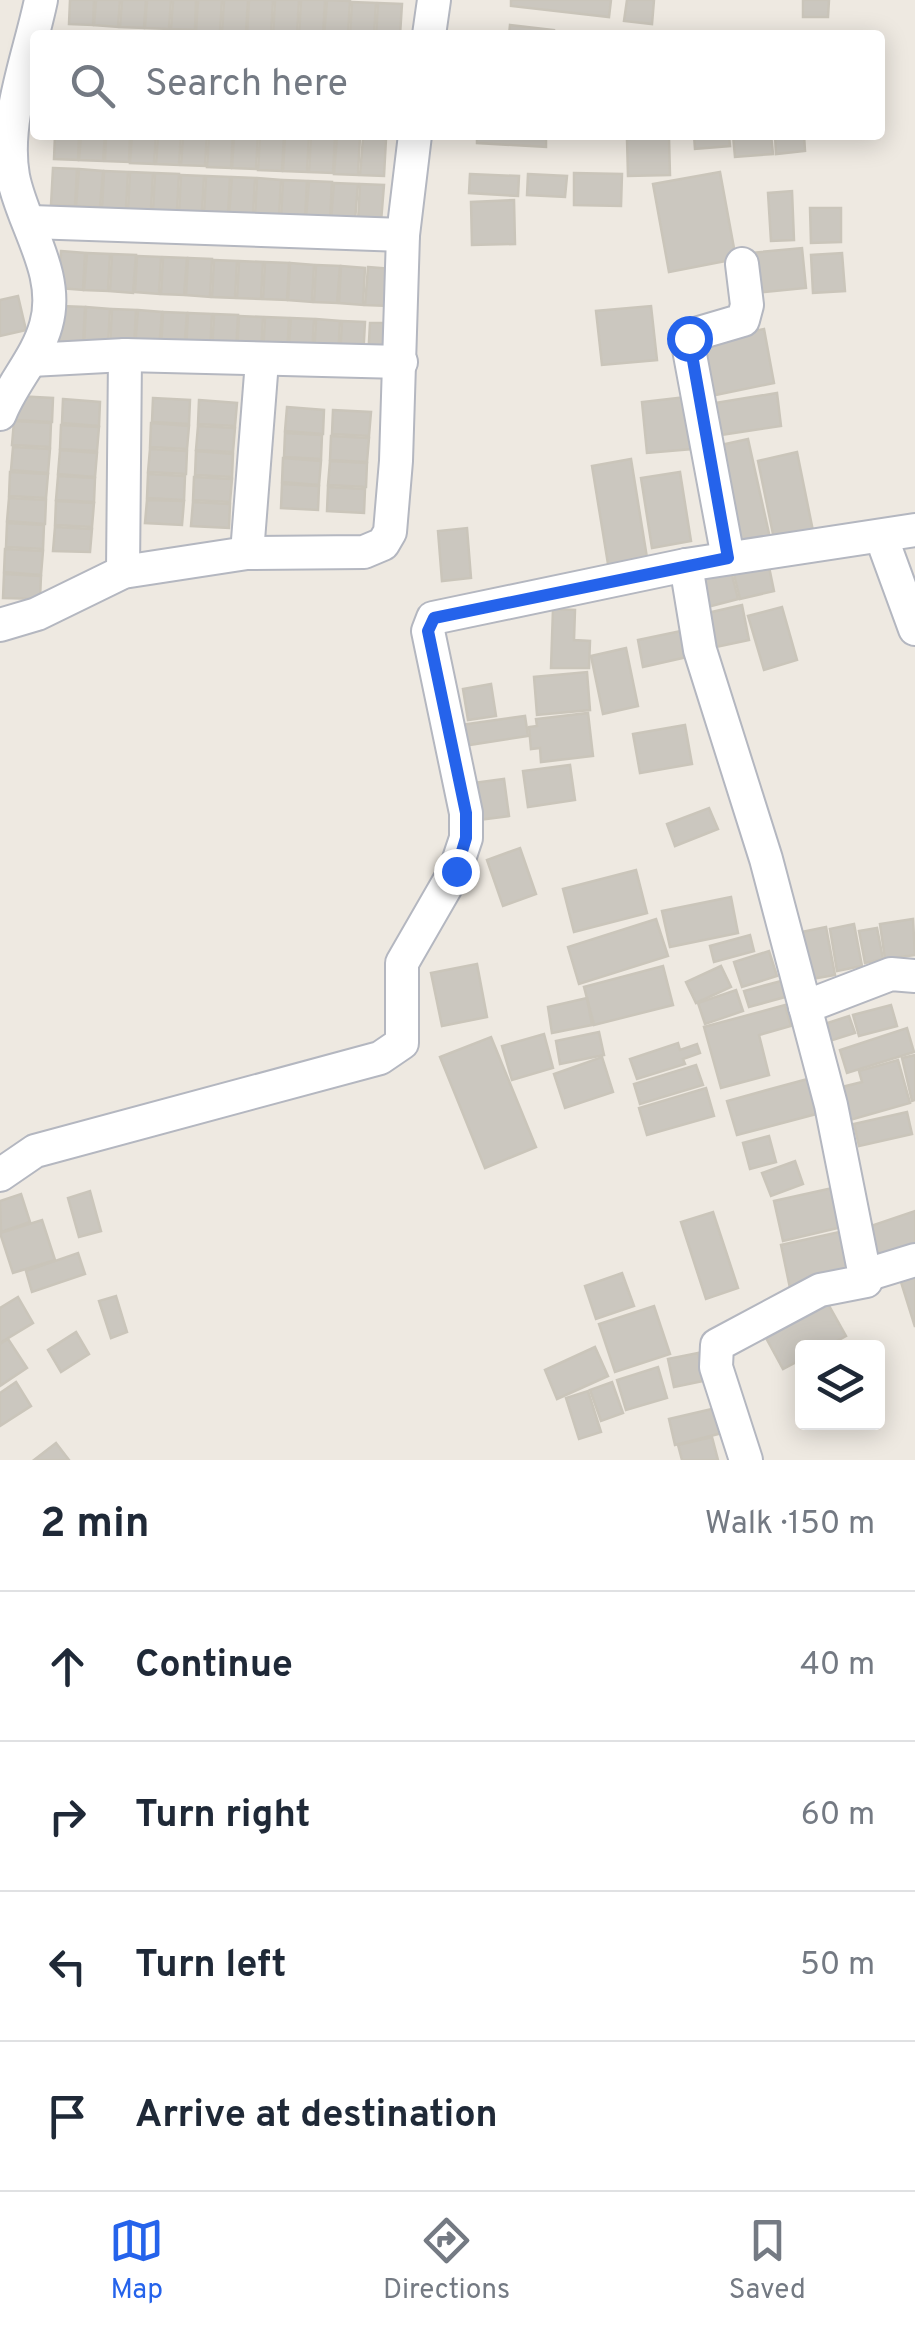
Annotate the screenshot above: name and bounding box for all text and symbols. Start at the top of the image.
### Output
search box [30,30,885,140]
icon: search [65,58,120,113]
text: Search here [145,61,348,110]
route start [667,316,713,362]
route end [434,849,480,895]
map controls [795,1340,885,1430]
button: layers [795,1340,885,1430]
text: 2 min [40,1499,150,1552]
text: Walk · 150 m [705,1505,875,1545]
icon: ahead [40,1639,95,1694]
text: Continue [135,1642,293,1691]
text: 40 m [800,1646,875,1686]
icon: right [40,1789,95,1844]
text: Turn right [135,1792,310,1841]
text: 60 m [801,1796,875,1836]
icon: left [40,1939,95,1994]
text: Turn left [135,1942,287,1991]
text: 50 m [800,1946,875,1986]
icon: arrive [40,2089,95,2144]
text: Arrive at destination [135,2092,498,2141]
tab: Map [109,2213,164,2309]
tab: Directions [383,2213,510,2309]
tab: Saved [729,2213,806,2309]

